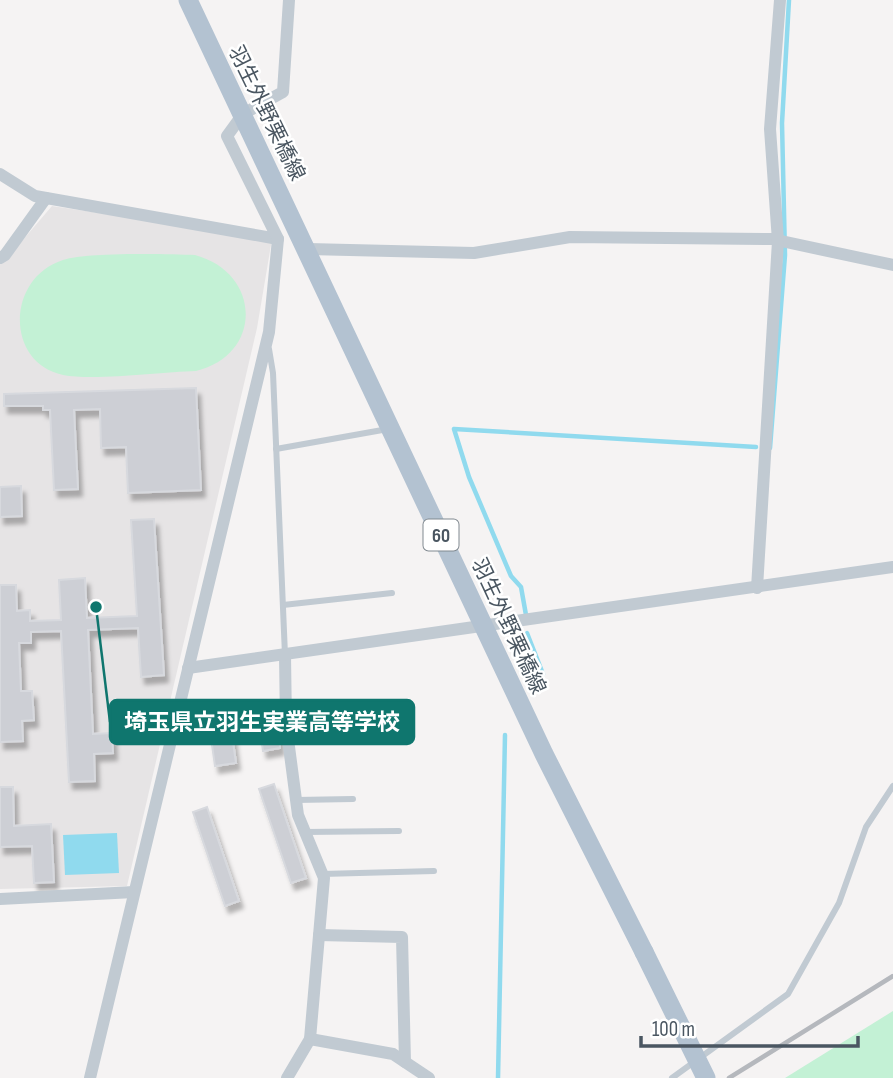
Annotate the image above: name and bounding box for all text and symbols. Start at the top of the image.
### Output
street label: 羽生外野栗橋線 [223,42,310,185]
road number: 60 [424,520,458,550]
street label: 羽生外野栗橋線 [466,554,551,698]
callout: 埼玉県立羽生実業高等学校 [110,700,414,744]
text: 埼玉県立羽生実業高等学校 [124,709,400,737]
scale bar [641,1004,858,1048]
text: 100 m [652,1017,695,1042]

